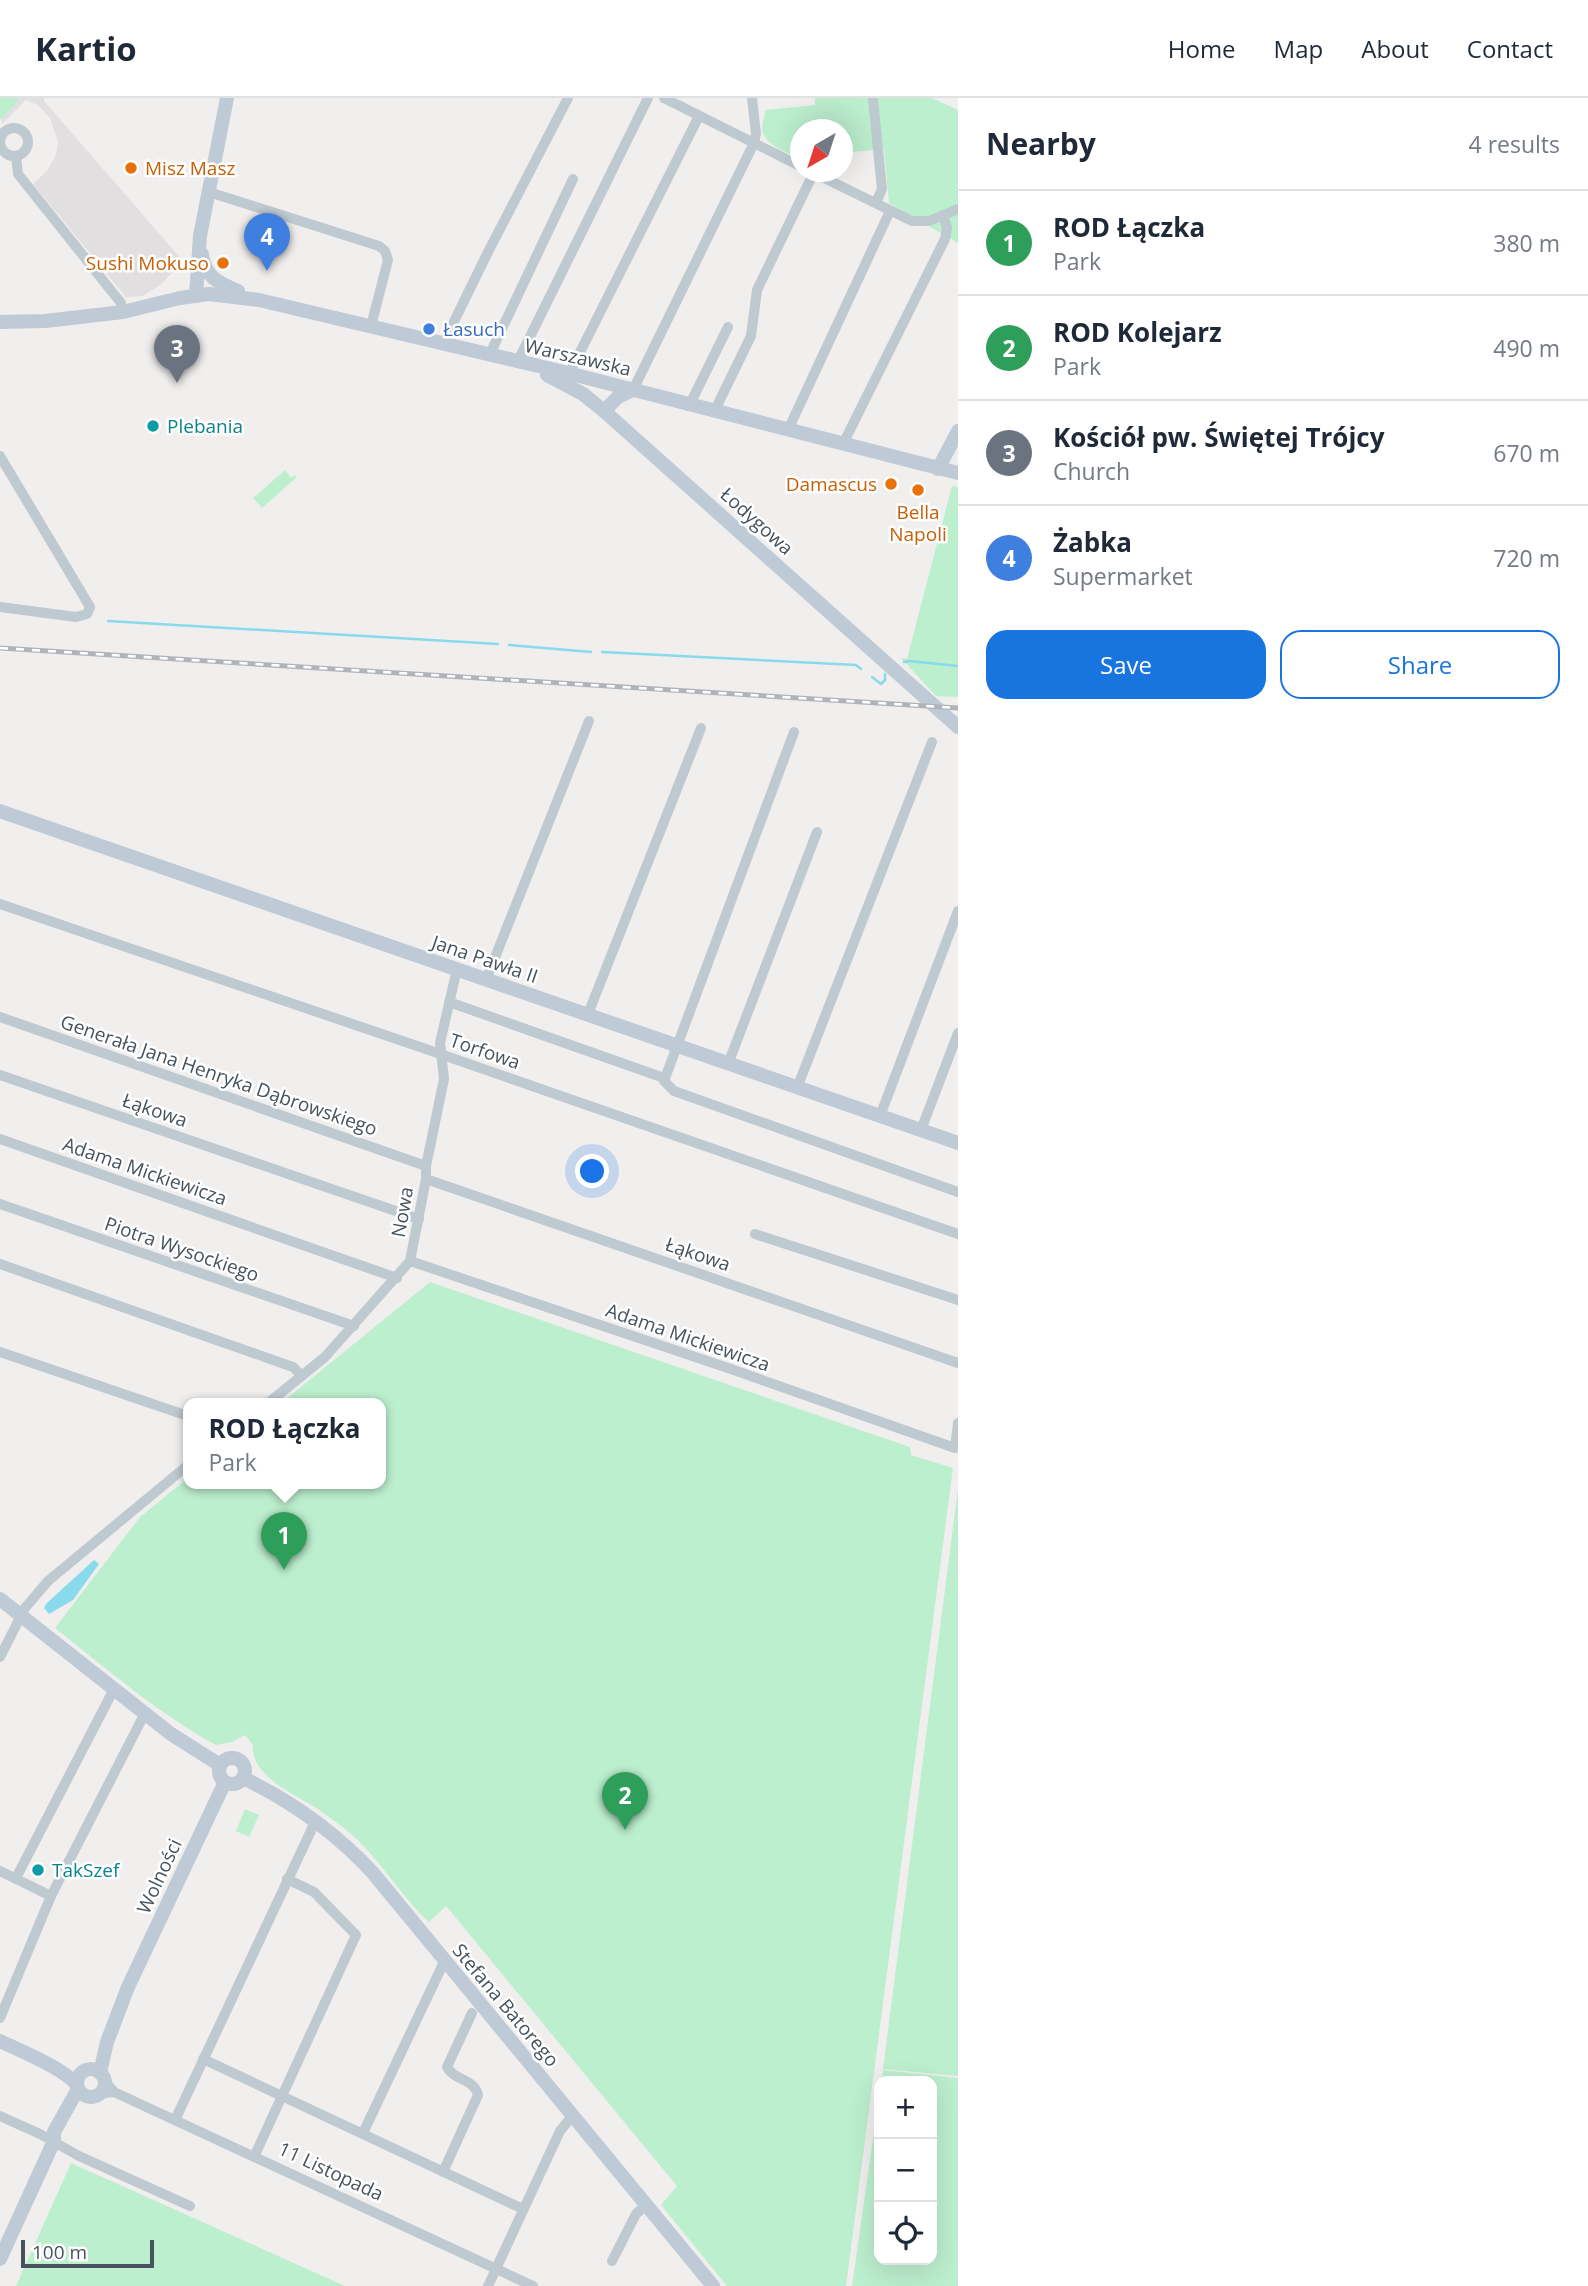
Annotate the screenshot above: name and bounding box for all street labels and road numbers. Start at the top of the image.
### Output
street label: Warszawska [522,332,634,382]
street label: Łodygowa [715,481,799,561]
street label: Jana Pawła II [427,928,541,989]
street label: Generała Jana Henryka Dąbrowskiego [57,1008,381,1142]
street label: Torfowa [446,1027,524,1075]
street label: Łąkowa [119,1087,191,1133]
street label: Adama Mickiewicza [60,1131,230,1211]
street label: Nowa [385,1185,419,1239]
street label: Piotra Wysockiego [101,1210,263,1288]
street label: Łąkowa [662,1231,734,1277]
street label: Adama Mickiewicza [603,1297,773,1377]
street label: Wolności [130,1834,188,1918]
street label: Stefana Batorego [447,1938,565,2072]
street label: 11 Listopada [274,2135,388,2207]

